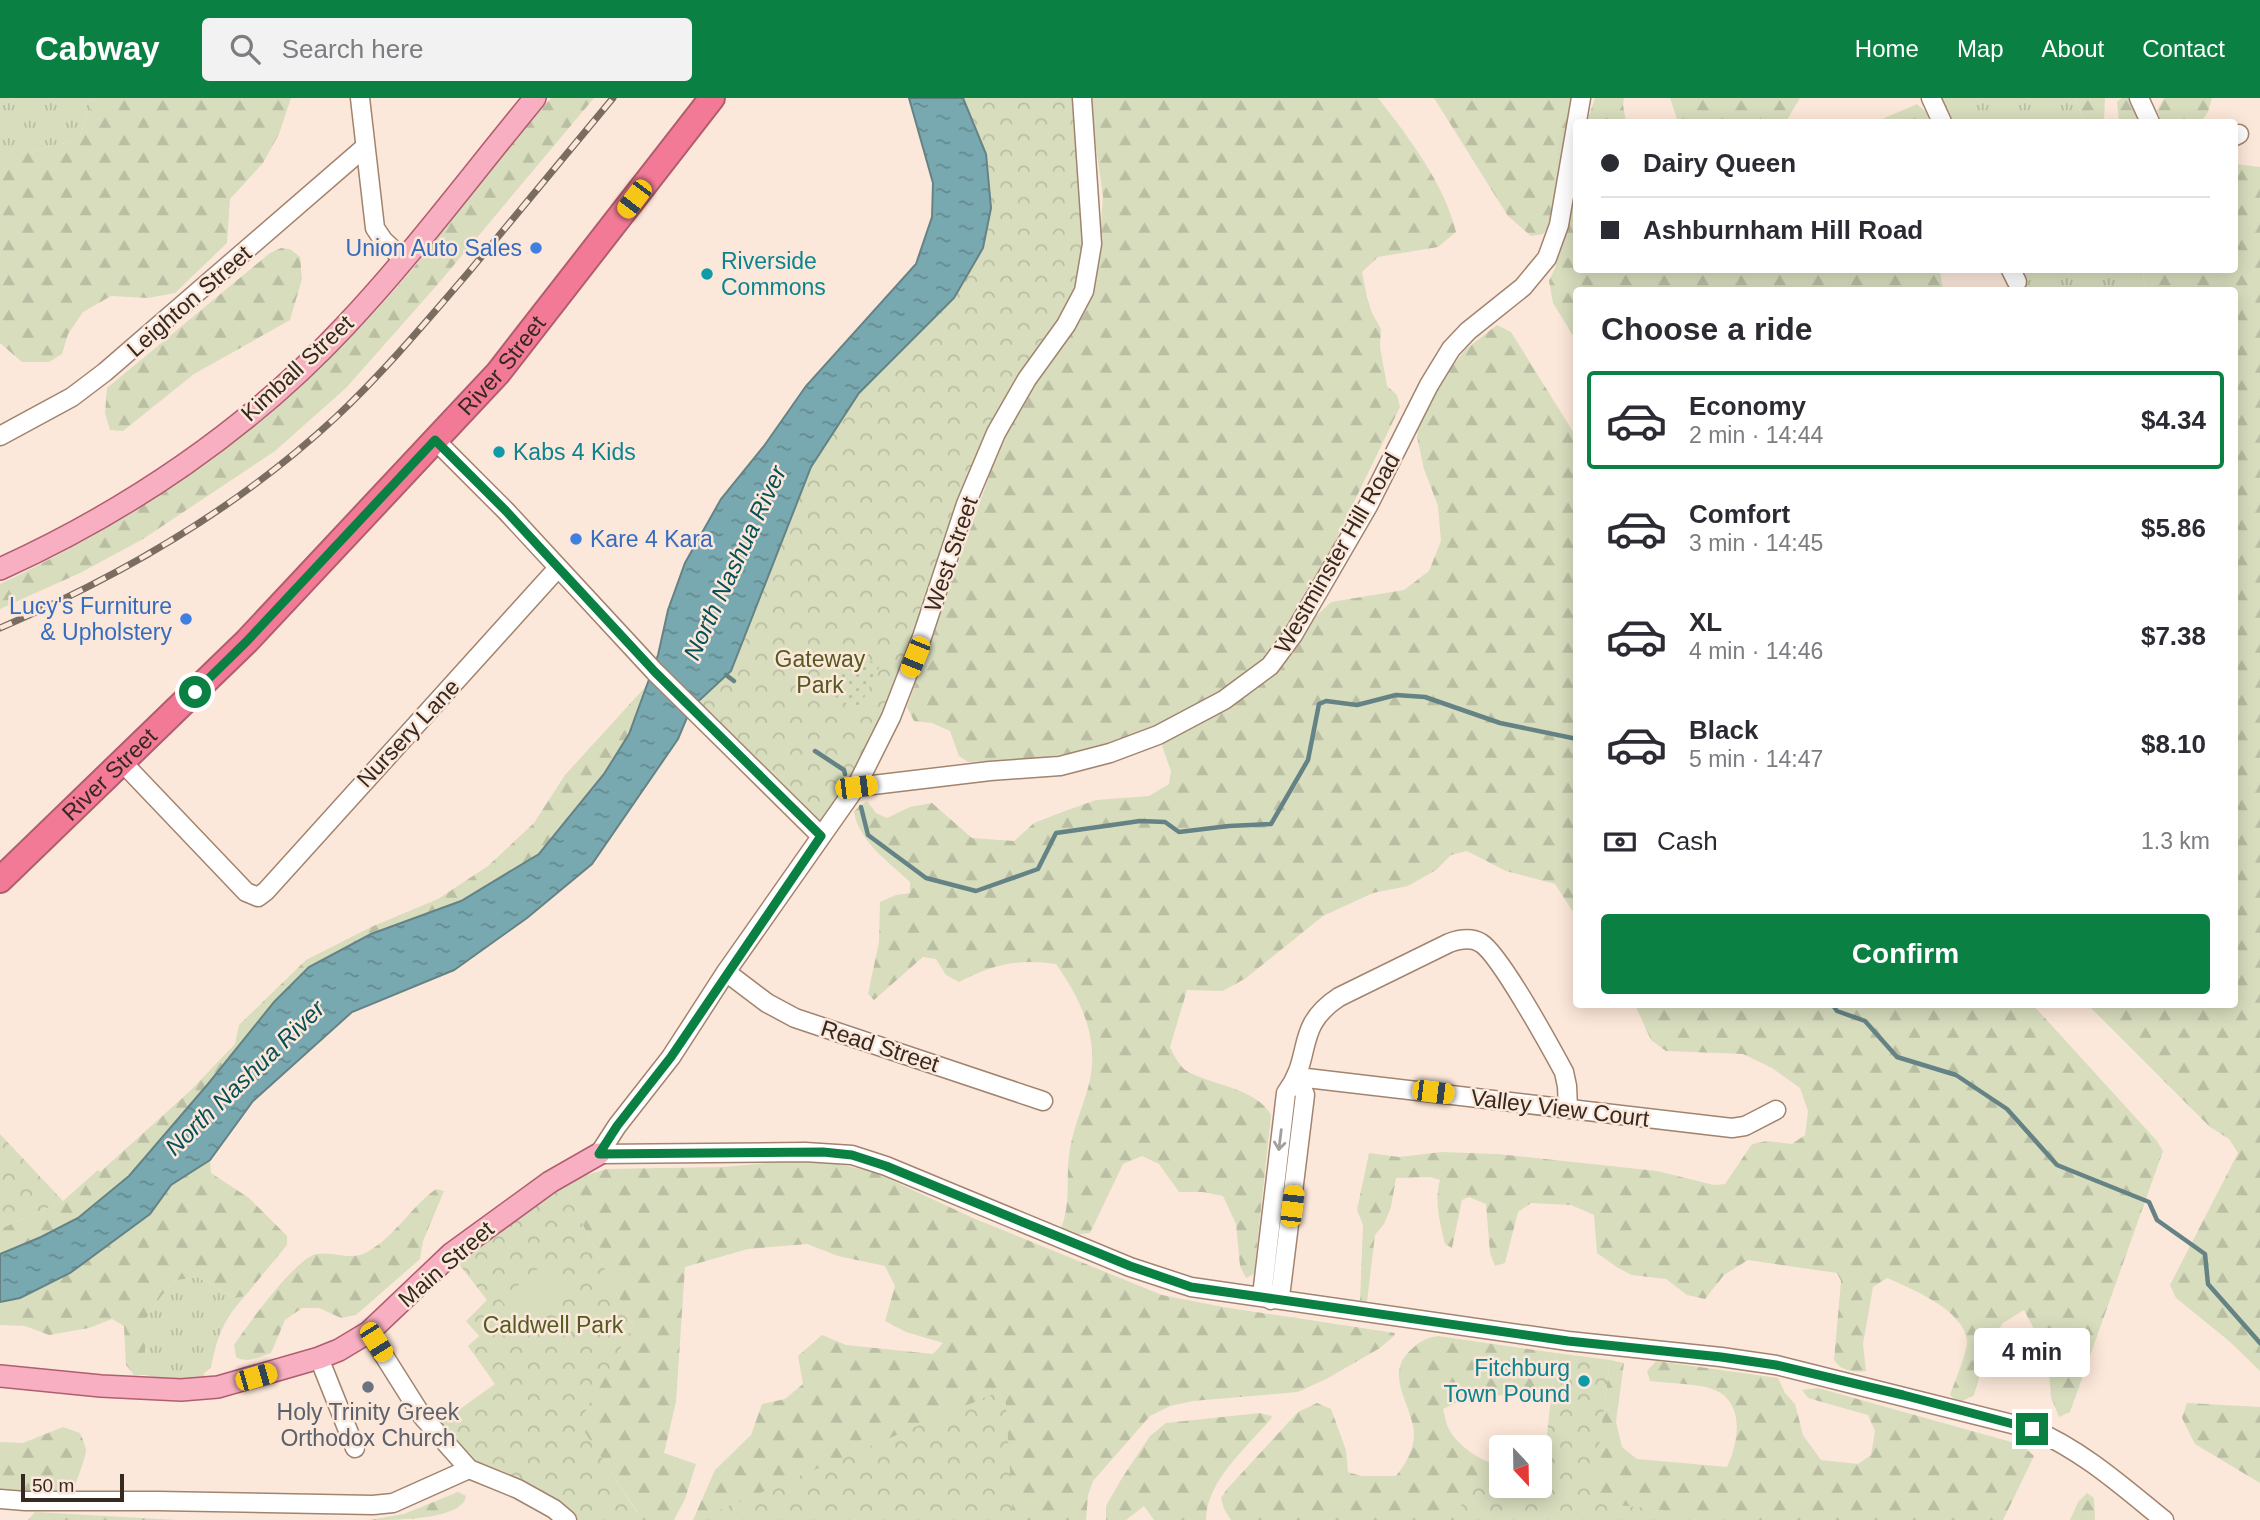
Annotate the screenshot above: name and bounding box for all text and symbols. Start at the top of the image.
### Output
search box [202,18,692,81]
text: Cabway [35,30,160,67]
icon: search [226,30,264,68]
text: Search here [282,34,423,64]
text: Home [1855,35,1919,62]
text: Map [1957,35,2004,62]
text: About [2042,35,2104,62]
text: Contact [2142,35,2225,62]
text: Dairy Queen [1643,148,1796,178]
car [613,176,656,222]
text: Ashburnham Hill Road [1643,215,1923,245]
place label: Union Auto Sales [346,235,522,261]
street label: Leighton Street [122,240,257,362]
marker: Union Auto Sales [528,240,544,256]
place label: Riverside Commons [721,248,826,300]
marker: Riverside Commons [699,266,715,282]
street label: Kimball Street [236,309,359,426]
street label: River Street [453,310,551,420]
text: Choose a ride [1601,311,1813,347]
icon: car [1605,389,1668,452]
text: Economy [1689,391,1806,421]
text: $4.34 [2141,405,2206,435]
text: 2 min · 14:44 [1689,422,1823,448]
place label: Kabs 4 Kids [513,439,636,465]
marker: Kabs 4 Kids [491,444,507,460]
street label: Westminster Hill Road [1269,448,1405,658]
water label: North Nashua River [678,461,792,664]
street label: West Street [919,493,983,615]
icon: car [1605,497,1668,560]
text: Comfort [1689,499,1790,529]
text: $5.86 [2141,513,2206,543]
place label: Kare 4 Kara [590,526,713,552]
text: 3 min · 14:45 [1689,530,1823,556]
marker: Kare 4 Kara [568,531,584,547]
place label: Lucy's Furniture & Upholstery [9,593,172,645]
icon: car [1605,605,1668,668]
text: XL [1689,607,1722,637]
marker: Lucy's Furniture & Upholstery [178,611,194,627]
text: $7.38 [2141,621,2206,651]
car [898,634,933,680]
text: 4 min · 14:46 [1689,638,1823,664]
park label: Gateway Park [775,646,866,698]
street label: Nursery Lane [351,674,465,792]
route start [179,676,211,708]
icon: car [1605,713,1668,776]
text: Black [1689,715,1758,745]
street label: River Street [57,722,162,826]
text: $8.10 [2141,729,2206,759]
text: 5 min · 14:47 [1689,746,1823,772]
car [834,774,879,800]
icon: cash [1601,823,1639,861]
text: Cash [1657,826,1718,856]
text: 1.3 km [2141,828,2210,854]
button: Confirm [1601,914,2210,994]
water label: North Nashua River [159,994,331,1161]
street label: Read Street [818,1015,943,1078]
car [1411,1079,1456,1105]
street label: Valley View Court [1469,1084,1651,1132]
one-way arrow [1274,1129,1287,1151]
car [1280,1184,1305,1228]
street label: Main Street [393,1215,499,1312]
park label: Caldwell Park [483,1312,624,1338]
car [356,1319,397,1365]
callout: 4 min [1974,1328,2090,1376]
text: 4 min [2002,1339,2062,1365]
place label: Fitchburg Town Pound [1443,1355,1570,1407]
car [233,1361,280,1393]
marker: Fitchburg Town Pound [1576,1373,1592,1389]
marker: Holy Trinity Greek Orthodox Church [360,1379,376,1395]
place label: Holy Trinity Greek Orthodox Church [277,1399,460,1451]
route end [2016,1413,2048,1445]
north arrow [1489,1435,1552,1498]
map controls [1489,1435,1552,1498]
scale bar [21,1471,124,1503]
text: 50 m [32,1475,74,1496]

